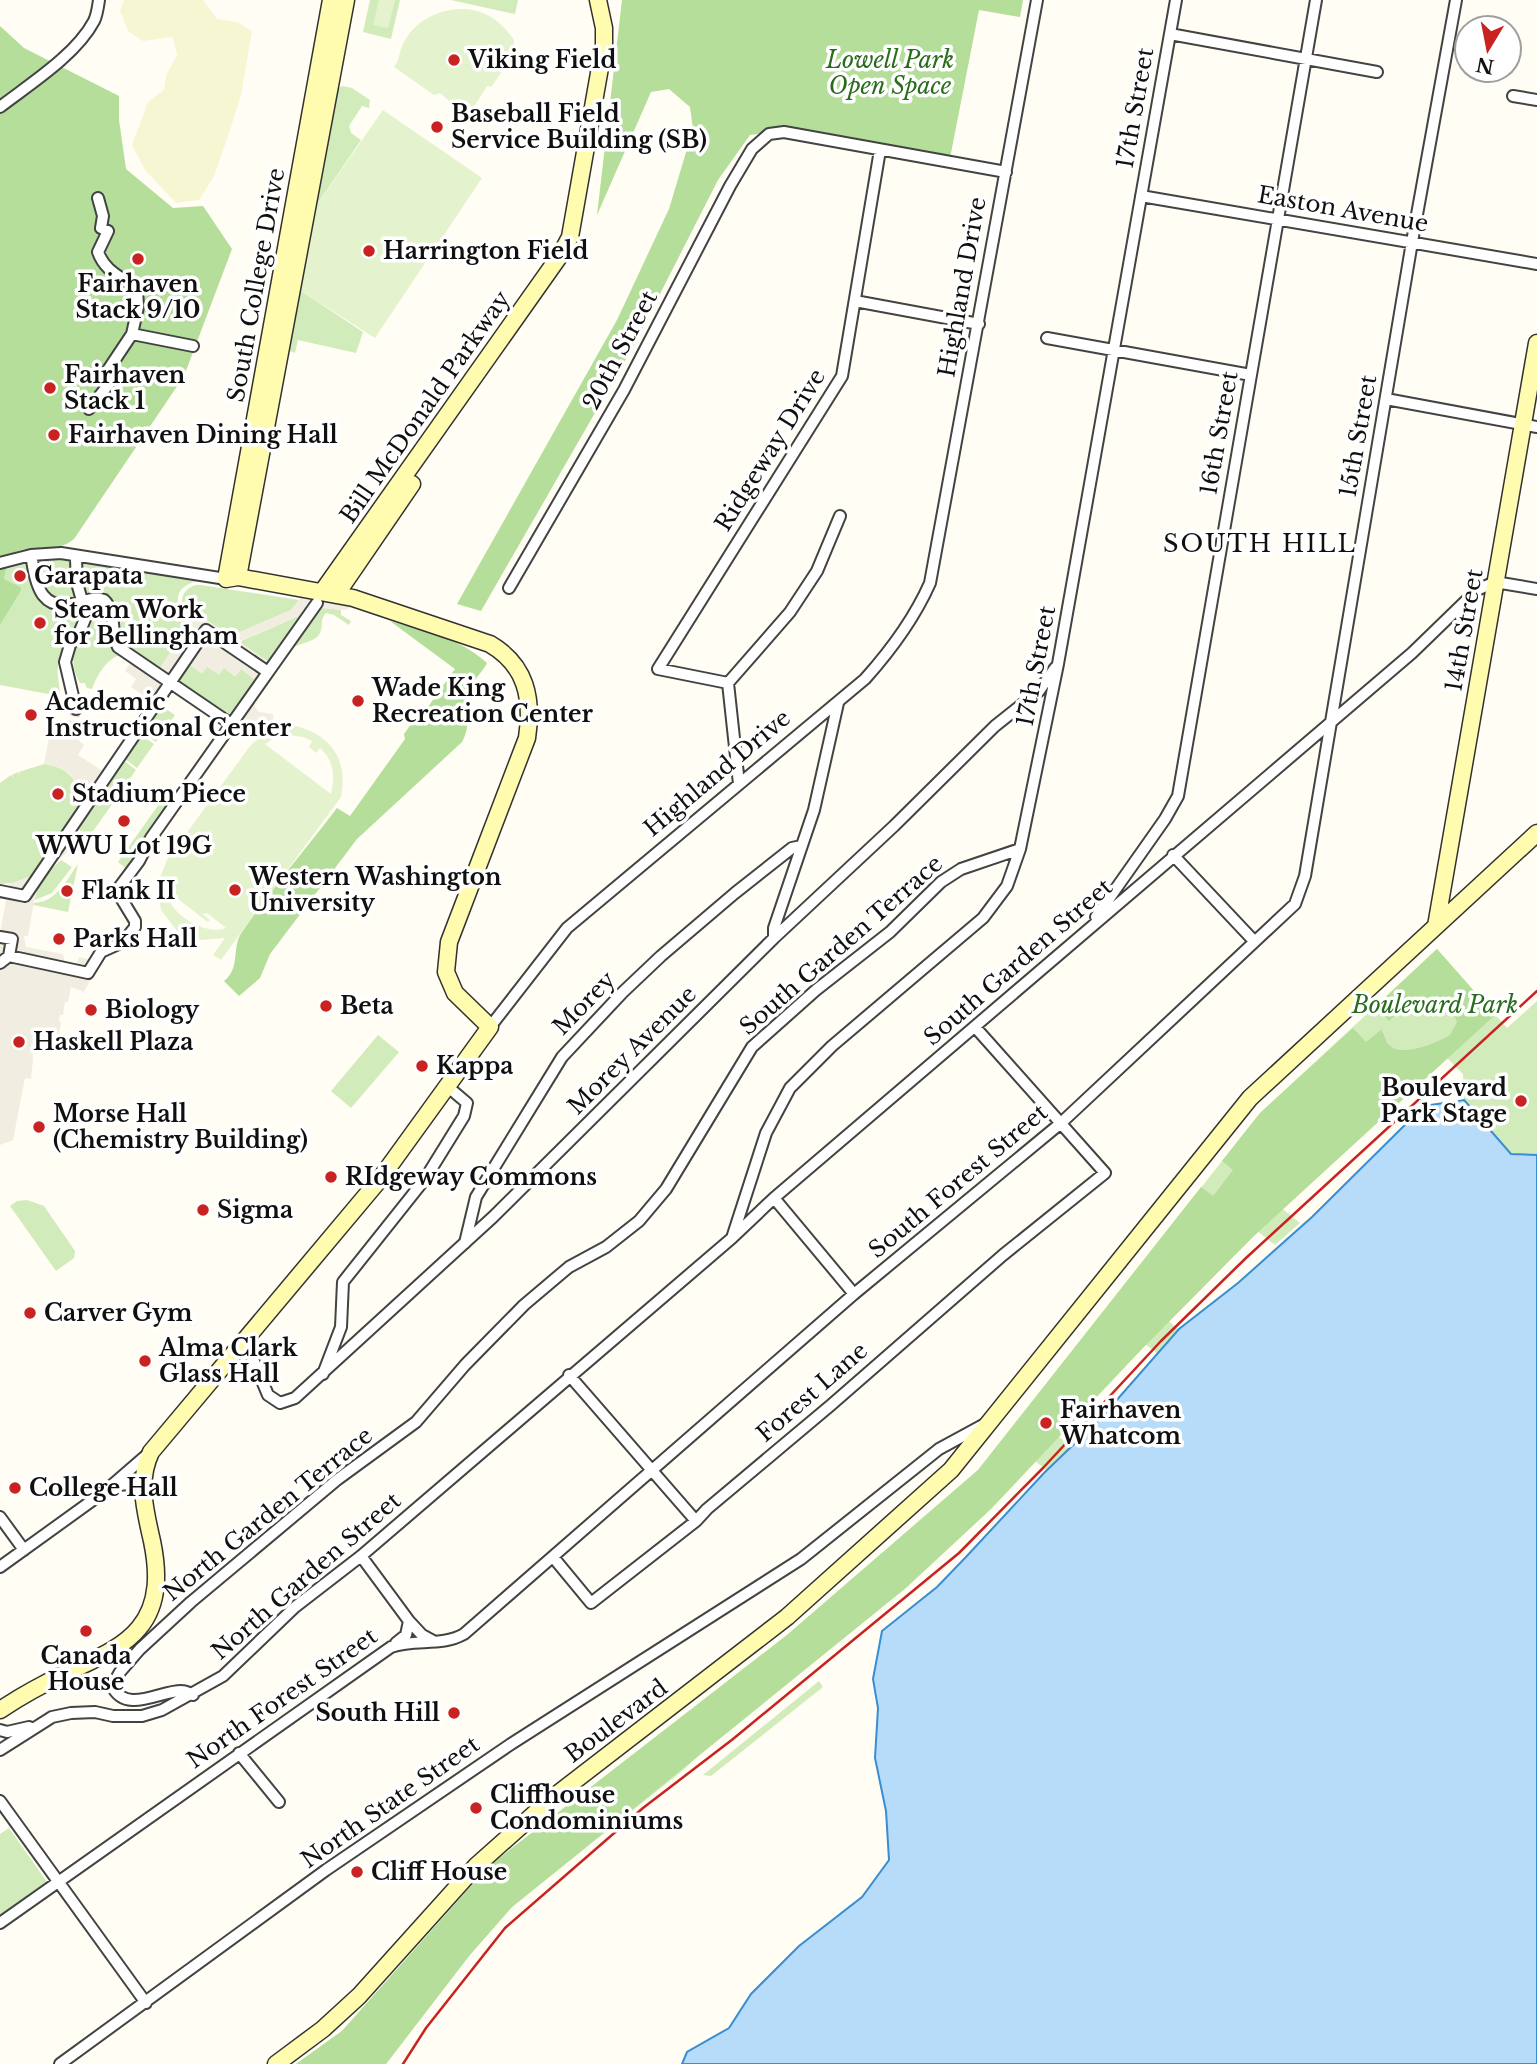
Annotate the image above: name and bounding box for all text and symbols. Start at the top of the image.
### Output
north arrow [1453,14,1523,84]
street label: 17th Street [1111,45,1159,171]
place label: Viking Field [467,46,616,74]
park label: Lowell Park Open Space [825,46,954,100]
marker: Viking Field [446,52,462,68]
text: N [1474,52,1496,78]
place label: Baseball Field Service Building (SB) [451,100,707,154]
marker: Baseball Field Service Building (SB) [429,119,445,135]
street label: South College Drive [222,166,290,404]
street label: Easton Avenue [1256,180,1430,238]
street label: Highland Drive [932,195,992,379]
place label: Harrington Field [383,237,588,265]
marker: Harrington Field [361,243,377,259]
marker: Fairhaven Stack 9/10 [130,251,146,267]
place label: Fairhaven Stack 9/10 [76,270,200,324]
street label: Bill McDonald Parkway [334,285,516,529]
street label: 20th Street [577,285,663,414]
place label: Fairhaven Stack 1 [64,361,186,415]
street label: Ridgeway Drive [709,364,831,536]
street label: 16th Street [1194,369,1244,497]
street label: 15th Street [1333,372,1383,499]
marker: Fairhaven Stack 1 [42,380,58,396]
place label: Fairhaven Dining Hall [68,421,338,449]
marker: Fairhaven Dining Hall [46,427,62,443]
district label: SOUTH HILL [1163,529,1357,558]
place label: Garapata [34,562,143,590]
street label: 14th Street [1439,566,1489,694]
marker: Garapata [12,568,28,584]
place label: Steam Work for Bellingham [54,596,239,650]
street label: 17th Street [1011,603,1061,729]
marker: Steam Work for Bellingham [32,615,48,631]
place label: Wade King Recreation Center [371,674,593,728]
place label: Academic Instructional Center [44,688,292,742]
marker: Wade King Recreation Center [350,693,366,709]
street label: Highland Drive [638,704,796,842]
marker: Academic Instructional Center [23,707,39,723]
place label: Stadium Piece [72,780,246,808]
marker: Stadium Piece [50,786,66,802]
marker: WWU Lot 19G [116,813,132,829]
place label: WWU Lot 19G [35,832,212,860]
street label: South Garden Terrace [734,849,948,1041]
place label: Western Washington University [248,863,502,917]
street label: South Garden Street [918,872,1118,1051]
place label: Flank II [81,877,176,905]
marker: Western Washington University [227,882,243,898]
marker: Flank II [59,883,75,899]
place label: Parks Hall [73,925,197,953]
marker: Parks Hall [51,931,67,947]
street label: Morey [547,965,621,1041]
street label: Morey Avenue [562,980,702,1120]
park label: Boulevard Park [1351,991,1518,1019]
place label: Beta [340,992,394,1020]
place label: Biology [105,996,200,1024]
marker: Beta [318,998,334,1014]
marker: Biology [83,1002,99,1018]
place label: Haskell Plaza [33,1028,193,1056]
marker: Haskell Plaza [11,1034,27,1050]
place label: Kappa [436,1052,513,1080]
marker: Kappa [414,1058,430,1074]
place label: Boulevard Park Stage [1381,1074,1507,1128]
marker: Boulevard Park Stage [1513,1093,1529,1109]
street label: South Forest Street [863,1098,1053,1264]
place label: Morse Hall (Chemistry Building) [53,1100,308,1154]
marker: Morse Hall (Chemistry Building) [31,1119,47,1135]
place label: RIdgeway Commons [345,1163,597,1191]
marker: RIdgeway Commons [323,1169,339,1185]
place label: Sigma [217,1196,293,1224]
marker: Sigma [195,1202,211,1218]
place label: Carver Gym [44,1299,193,1327]
marker: Carver Gym [22,1305,38,1321]
place label: Alma Clark Glass Hall [158,1334,298,1388]
street label: Forest Lane [751,1336,873,1448]
marker: Alma Clark Glass Hall [137,1353,153,1369]
place label: Fairhaven Whatcom [1059,1396,1182,1450]
marker: Fairhaven Whatcom [1038,1415,1054,1431]
street label: North Garden Terrace [158,1421,378,1607]
place label: College Hall [29,1474,178,1502]
marker: College Hall [7,1480,23,1496]
street label: North Garden Street [206,1486,406,1666]
street label: North Forest Street [182,1622,383,1774]
marker: Canada House [78,1623,94,1639]
place label: Canada House [40,1642,132,1696]
street label: Boulevard [559,1673,673,1769]
place label: South Hill [316,1699,440,1727]
marker: South Hill [446,1705,462,1721]
street label: North State Street [296,1730,485,1874]
place label: Cliffhouse Condominiums [490,1781,683,1835]
marker: Cliffhouse Condominiums [468,1800,484,1816]
place label: Cliff House [371,1858,507,1886]
marker: Cliff House [349,1864,365,1880]

